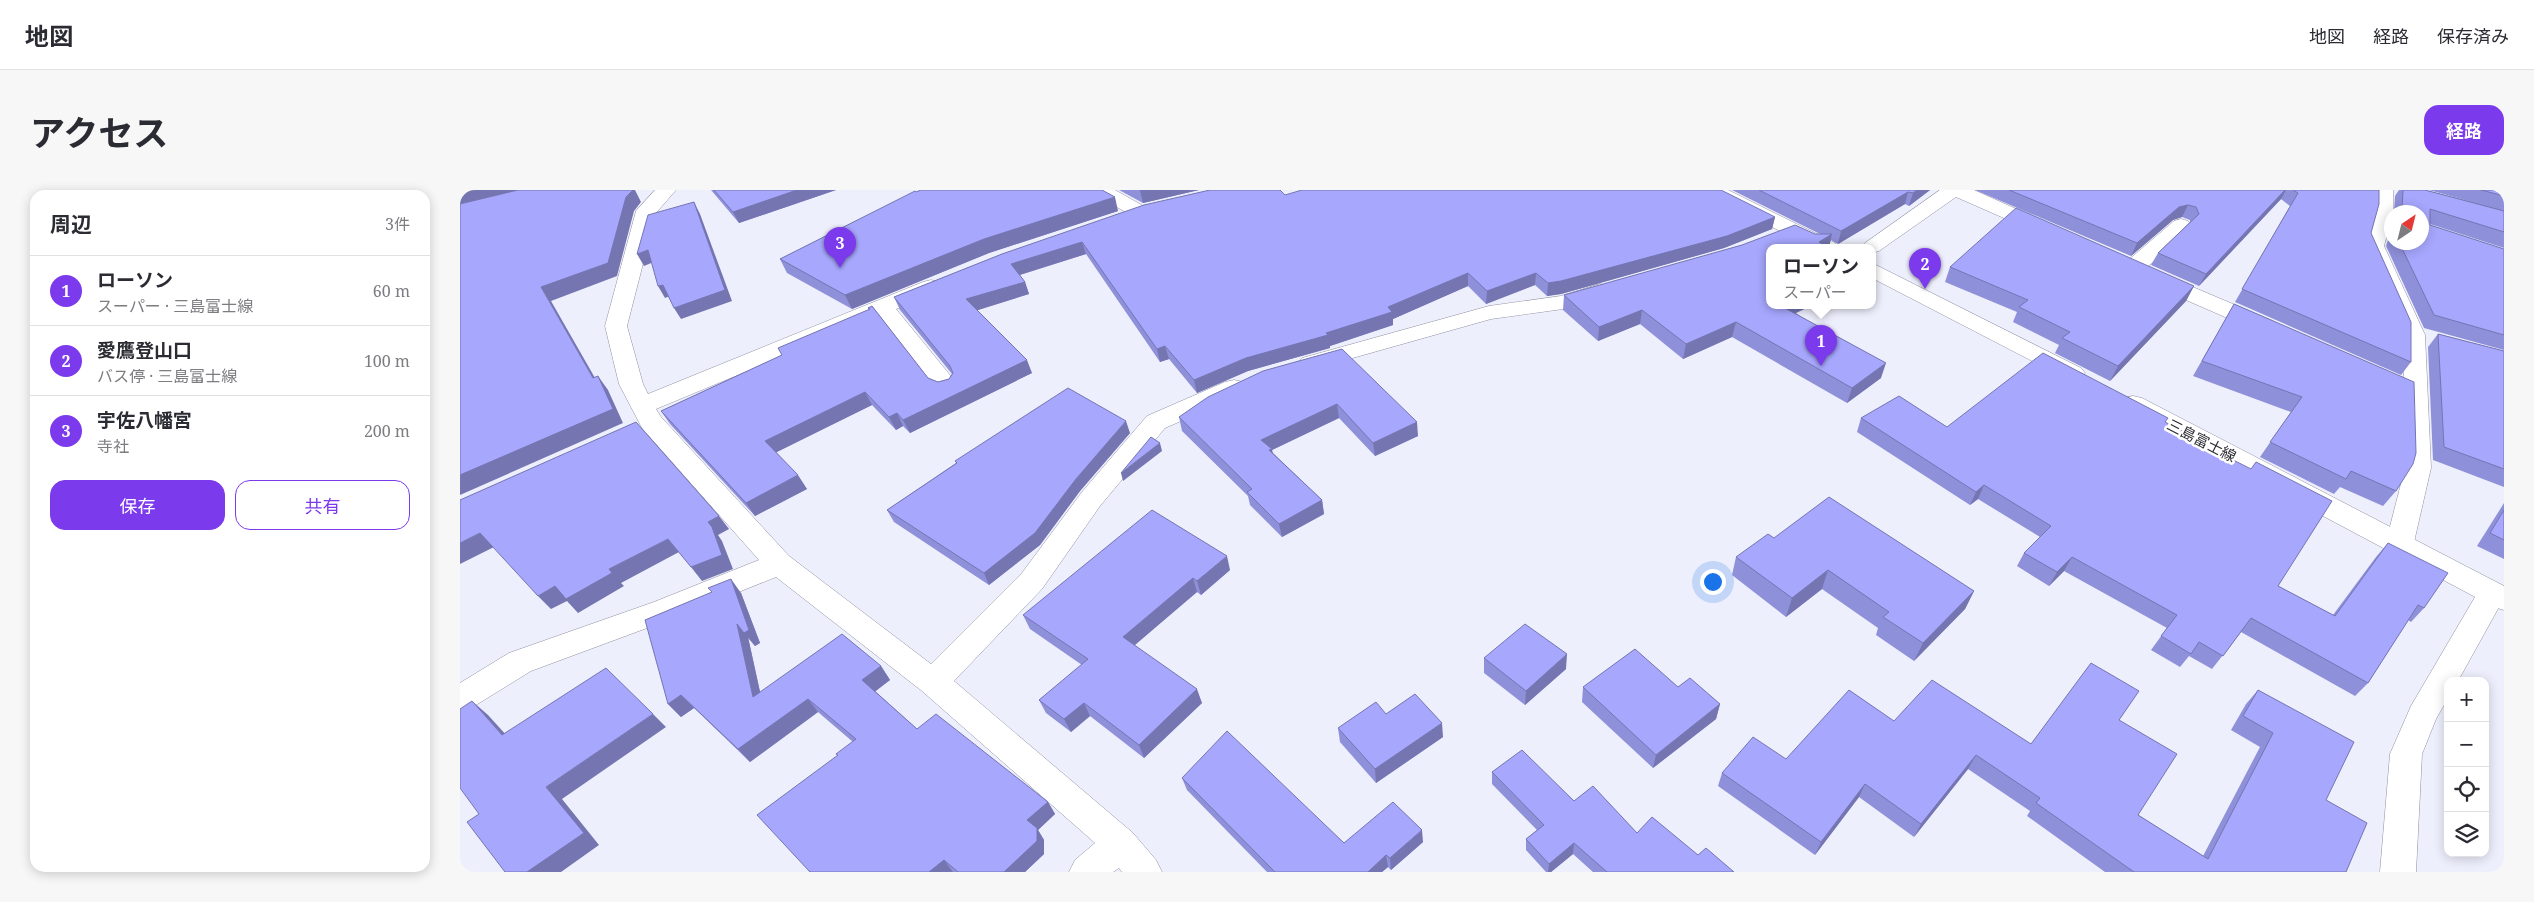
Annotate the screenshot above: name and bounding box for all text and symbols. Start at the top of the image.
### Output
text: 地図 [25,19,73,52]
text: 地図 [2309,24,2345,48]
text: 経路 [2373,24,2409,48]
text: 保存済み [2437,24,2509,48]
button: 経路 [2424,105,2504,155]
text: アクセス [30,109,168,156]
north arrow [2384,205,2429,250]
text: 周辺 [50,210,92,238]
text: 3件 [385,213,410,235]
pin: 3 [824,227,856,268]
popup [1766,244,1876,309]
pin: 2 [1909,248,1941,289]
text: ローソン [1783,253,1859,279]
text: ローソン [97,267,173,293]
text: 1 [61,280,71,302]
text: 60 m [373,280,410,302]
text: スーパー [1783,281,1847,303]
text: スーパー · 三島富士線 [97,295,253,317]
pin: 1 [1805,325,1837,366]
text: 愛鷹登山口 [97,337,192,363]
text: 2 [61,350,71,372]
text: 100 m [364,350,410,372]
text: バス停 · 三島富士線 [97,365,237,387]
text: 宇佐八幡宮 [97,407,192,433]
street label: 三島富士線 [2164,414,2240,466]
text: 3 [61,420,71,442]
text: 200 m [364,420,410,442]
text: 寺社 [97,435,129,457]
button: 保存 [50,480,225,530]
button: 共有 [235,480,410,530]
your location [1700,569,1726,595]
map controls [2444,677,2489,857]
button: + [2444,677,2489,722]
button: − [2444,722,2489,767]
button: locate [2444,767,2489,812]
button: layers [2444,812,2489,857]

